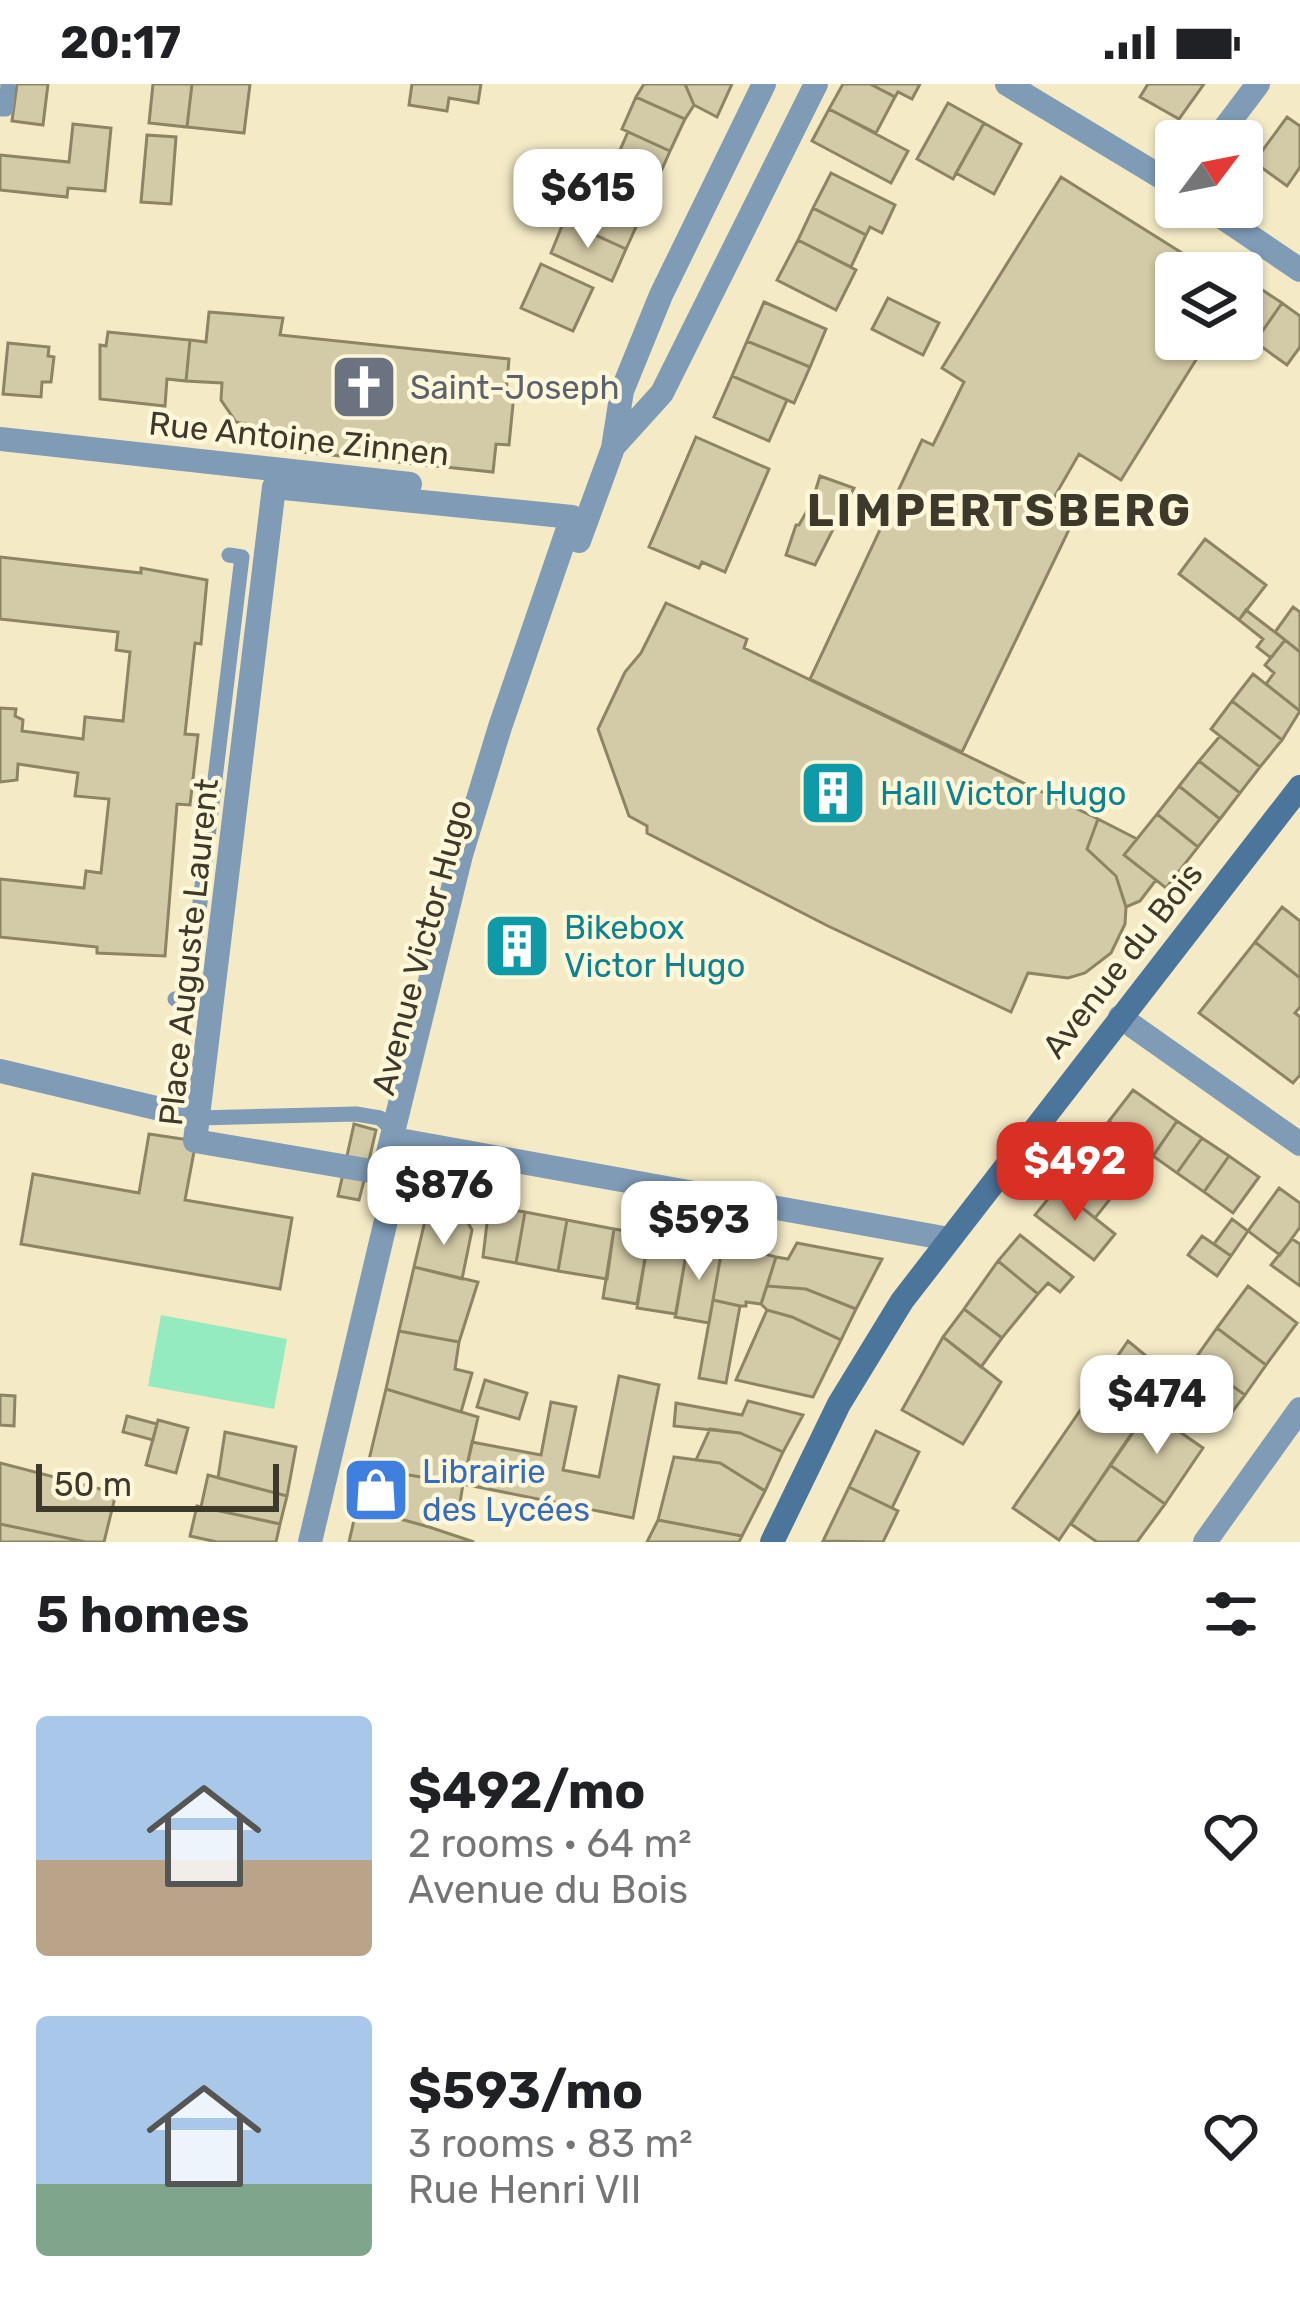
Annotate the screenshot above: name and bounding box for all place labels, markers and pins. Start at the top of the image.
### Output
pin: $615 [517,149,659,251]
church icon: Saint-Joseph [329,352,399,422]
place label: Saint-Joseph [410,368,620,407]
building icon: Hall Victor Hugo [798,758,868,828]
place label: Hall Victor Hugo [880,774,1127,813]
place label: Bikebox Victor Hugo [564,908,746,985]
building icon: Bikebox Victor Hugo [482,911,552,981]
pin: $492 [1004,1122,1146,1224]
pin: $876 [373,1146,515,1248]
pin: $593 [628,1181,770,1283]
pin: $474 [1086,1355,1228,1457]
place label: Librairie des Lycées [422,1452,590,1529]
shop icon: Librairie des Lycées [341,1455,411,1525]

